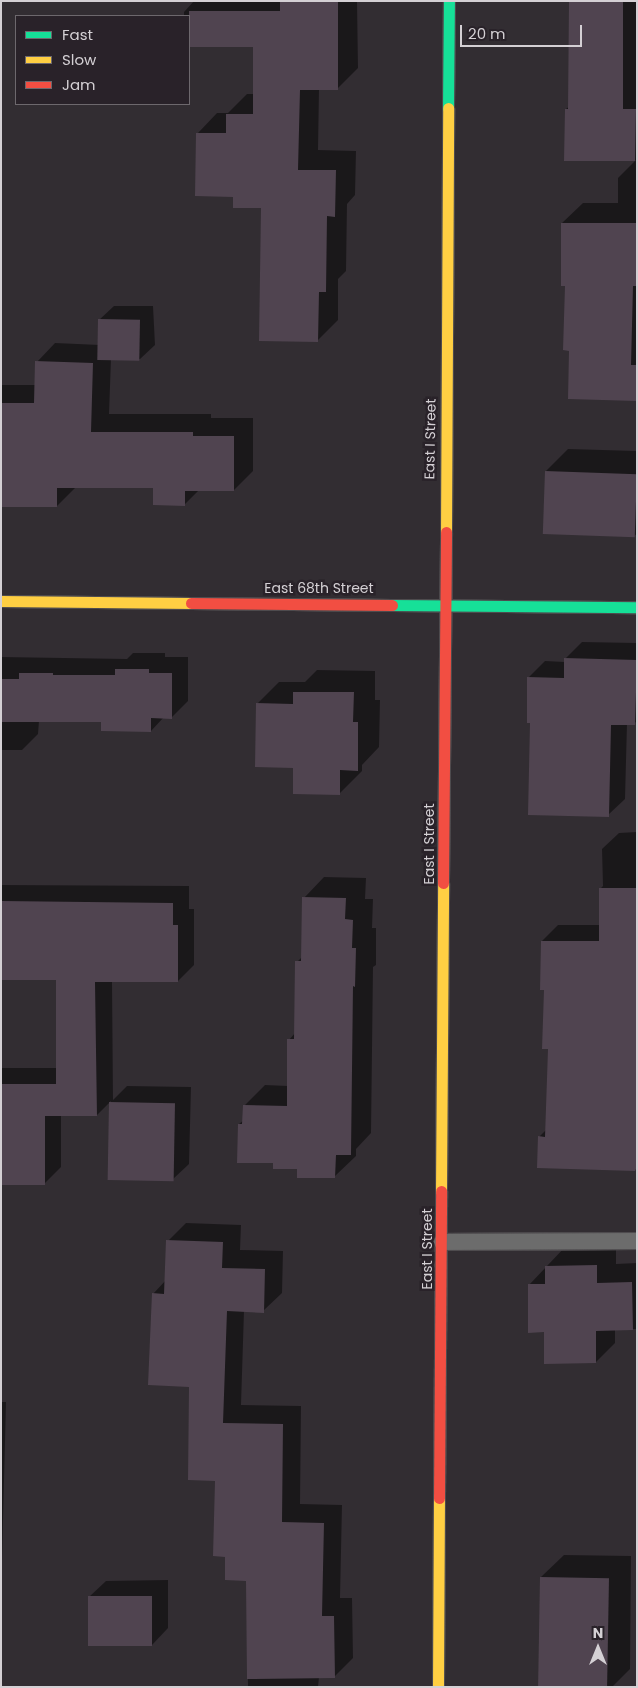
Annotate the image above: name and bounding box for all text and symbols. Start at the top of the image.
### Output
legend [15,15,190,105]
scale bar [463,15,586,47]
text: 20 m [468,23,506,44]
text: Fast [62,24,93,45]
text: Slow [62,49,96,70]
text: Jam [62,74,96,95]
street label: East I Street [421,398,439,480]
street label: East 68th Street [264,580,374,596]
street label: East I Street [421,804,437,884]
street label: East I Street [419,1209,435,1289]
north arrow [573,1623,623,1673]
text: N [593,1623,603,1643]

